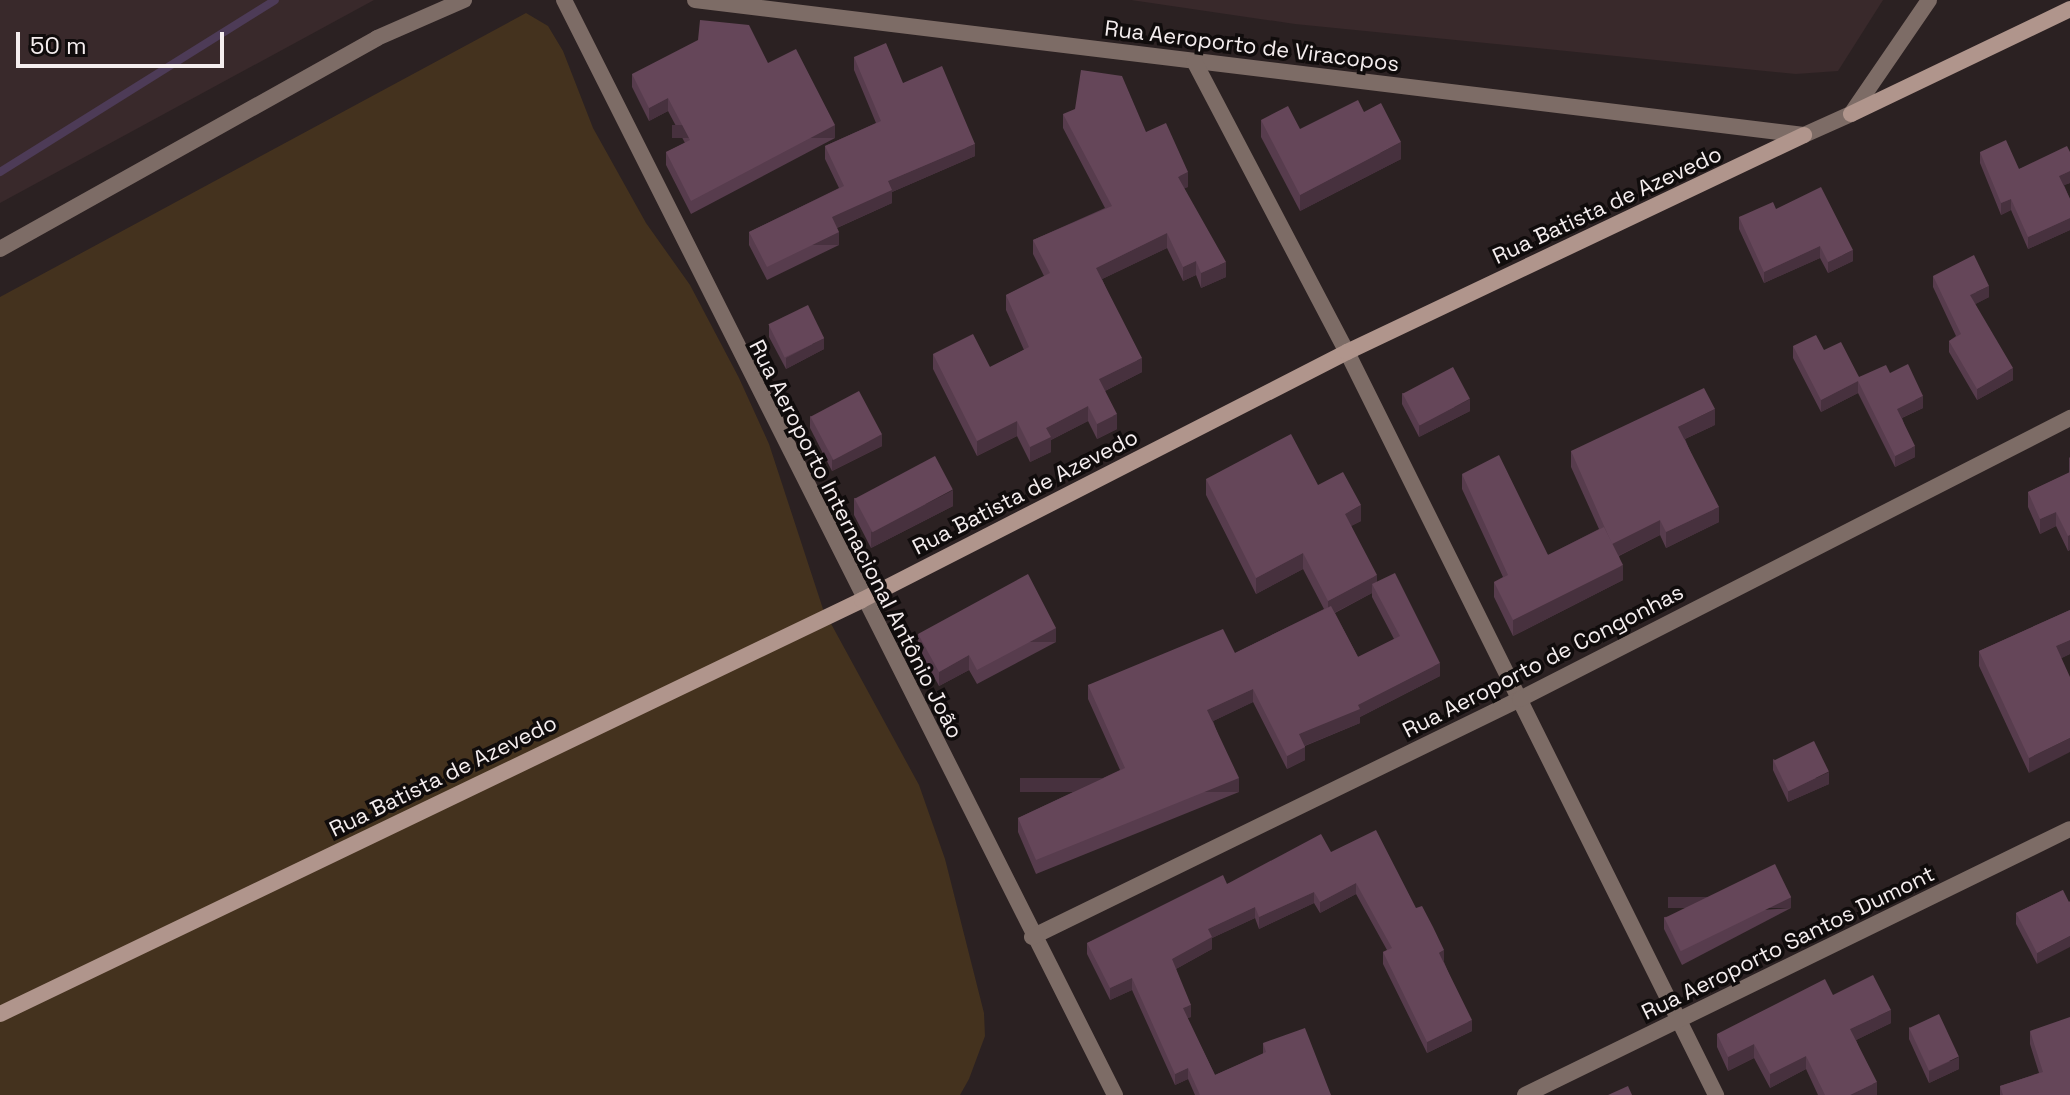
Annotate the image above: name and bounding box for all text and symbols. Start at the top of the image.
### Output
street label: Rua Aeroporto de Viracopos [1103,15,1401,77]
scale bar [20,16,228,66]
text: 50 m [30,30,87,61]
street label: Rua Batista de Azevedo [1488,140,1726,270]
street label: Rua Aeroporto Internacional Antônio João [743,335,969,743]
street label: Rua Batista de Azevedo [908,424,1142,560]
street label: Rua Aeroporto de Congonhas [1398,578,1688,744]
street label: Rua Batista de Azevedo [325,709,561,843]
street label: Rua Aeroporto Santos Dumont [1637,860,1939,1026]

